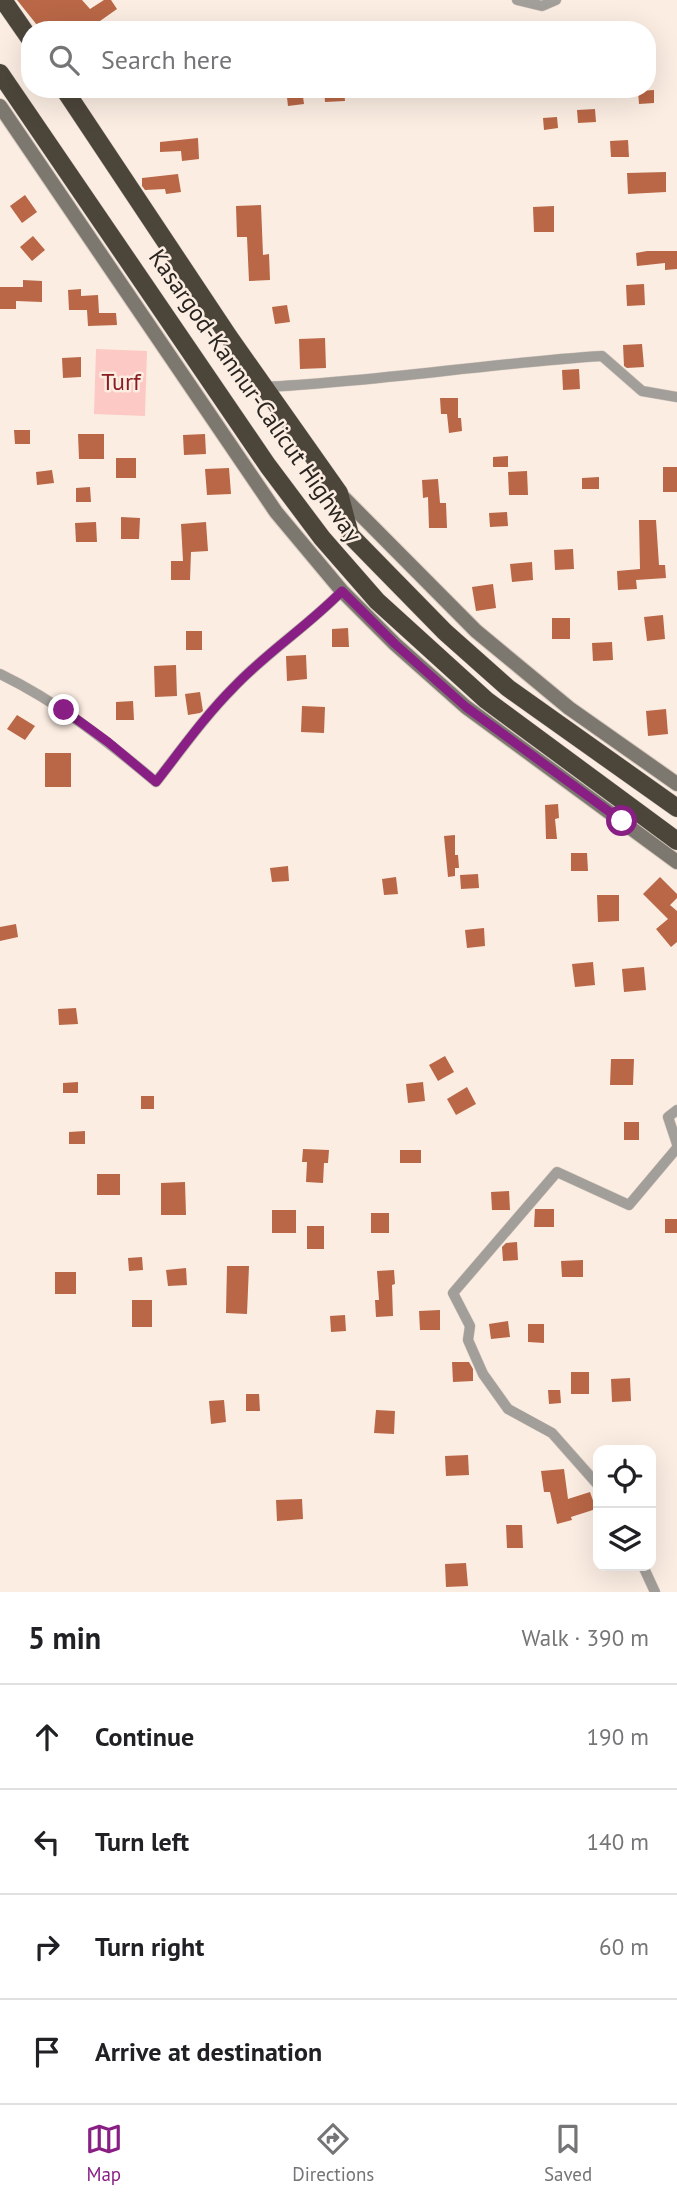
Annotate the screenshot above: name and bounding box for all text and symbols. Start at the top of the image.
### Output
search box [21,21,656,98]
icon: search [45,41,83,79]
text: Search here [101,43,232,76]
street label: Kasargod-Kannur-Calicut Highway [142,243,369,549]
park label: Turf [101,366,142,397]
route end [48,694,79,725]
route start [606,805,637,836]
map controls [593,1445,656,1571]
button: locate [593,1445,656,1508]
button: layers [593,1508,656,1571]
text: 5 min [28,1618,101,1657]
text: Walk · 390 m [522,1623,649,1652]
icon: ahead [28,1718,66,1756]
text: Continue [95,1720,194,1753]
text: 190 m [587,1722,649,1751]
icon: left [28,1823,66,1861]
text: Turn left [95,1825,189,1858]
text: 140 m [587,1827,649,1856]
icon: right [28,1928,66,1966]
text: Turn right [95,1930,204,1963]
text: 60 m [599,1932,649,1961]
icon: arrive [28,2033,66,2071]
text: Arrive at destination [95,2035,322,2068]
tab: Map [85,2120,123,2186]
tab: Directions [292,2120,374,2186]
tab: Saved [544,2120,592,2186]

